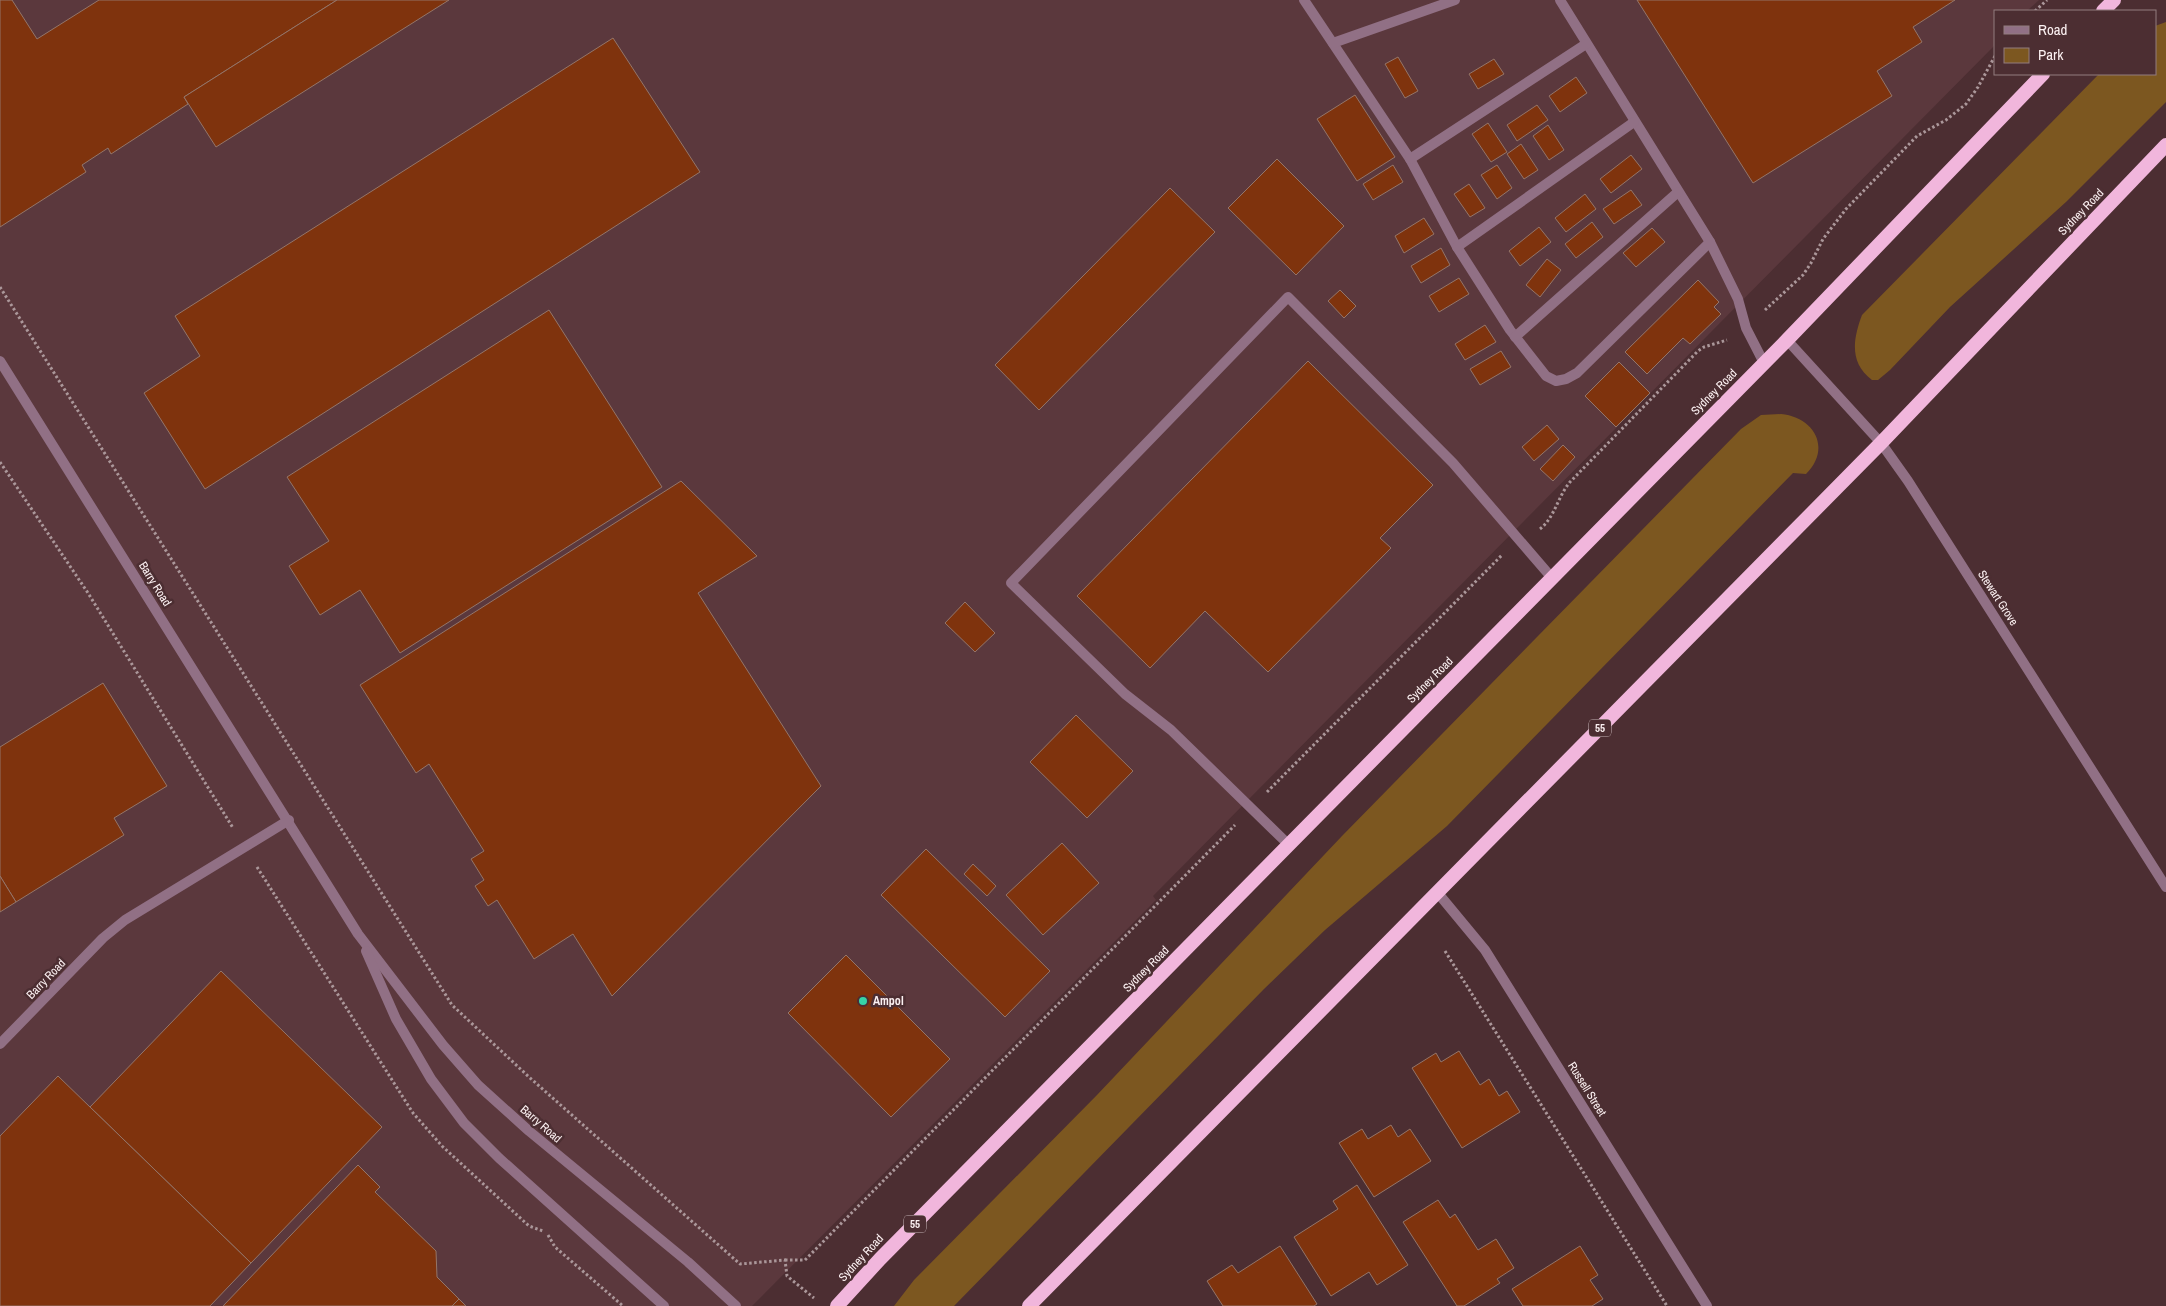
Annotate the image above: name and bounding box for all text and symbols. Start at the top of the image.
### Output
legend [1994,10,2156,75]
text: Road [2038,19,2067,40]
text: Park [2038,44,2064,65]
street label: Sydney Road [2055,185,2107,239]
street label: Sydney Road [1687,365,1741,419]
street label: Barry Road [135,559,175,609]
street label: Stewart Grove [1974,567,2022,629]
street label: Sydney Road [1403,653,1457,707]
road number: 55 [1589,720,1611,736]
street label: Sydney Road [1119,942,1173,996]
street label: Barry Road [23,956,69,1002]
place label: Ampol [873,993,904,1009]
marker: Ampol [857,995,869,1007]
street label: Russell Street [1564,1059,1610,1119]
street label: Barry Road [517,1102,565,1146]
road number: 55 [904,1216,926,1232]
street label: Sydney Road [835,1231,887,1285]

